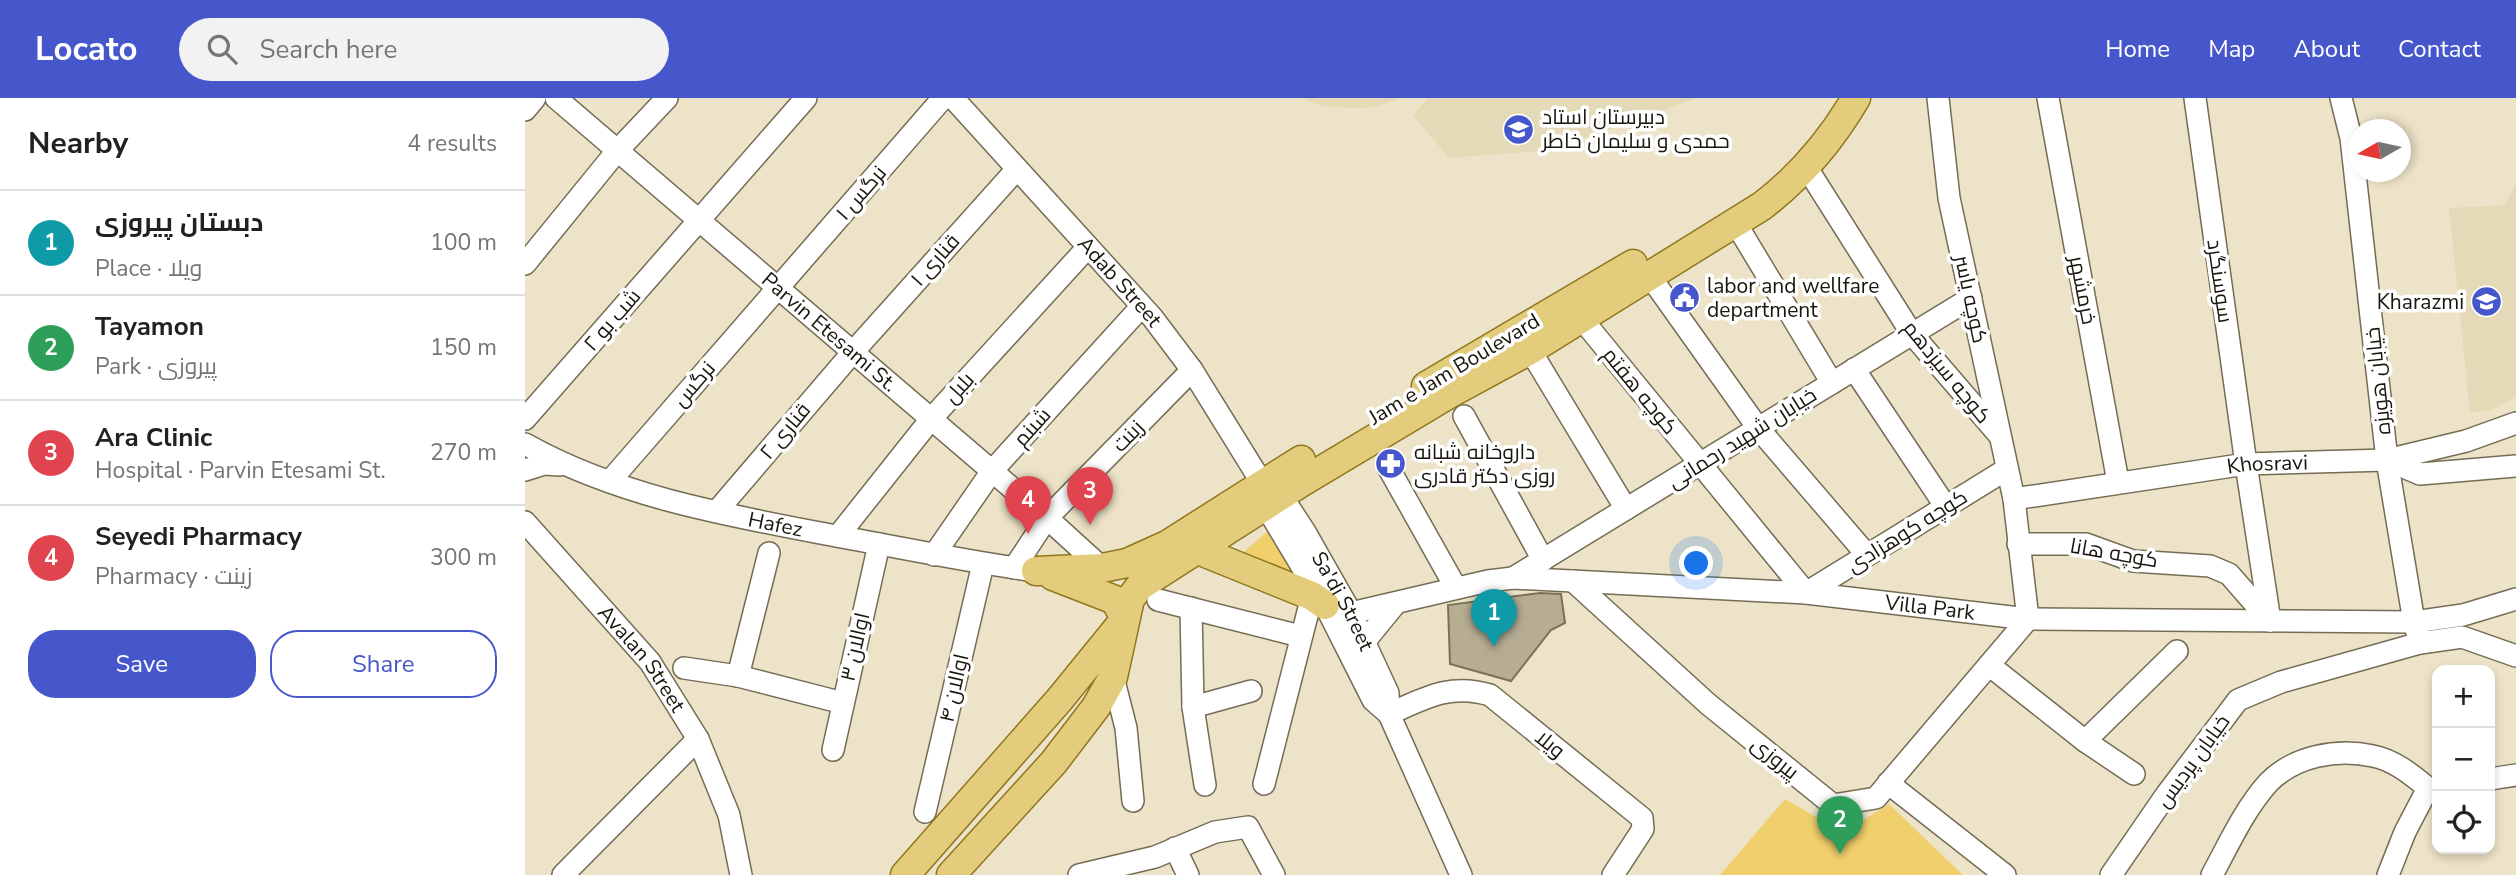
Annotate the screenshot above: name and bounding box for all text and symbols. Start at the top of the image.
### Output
search box [179,18,669,81]
text: Locato [35,27,137,72]
icon: search [203,30,241,68]
text: Search here [259,32,397,67]
text: Home [2105,33,2170,65]
text: Map [2208,33,2255,65]
text: About [2293,33,2360,65]
text: Contact [2398,33,2481,65]
place label: دبیرستان استاد حمدی و سلیمان خاطر [1541,103,1730,155]
school or university icon: دبیرستان استاد حمدی و سلیمان خاطر [1502,112,1536,146]
north arrow [2348,119,2411,182]
text: Nearby [28,123,128,164]
text: 4 results [407,128,497,159]
street label: نرگس ۱ [829,160,893,226]
text: دبستان پیروزی [95,205,263,240]
text: 1 [44,227,58,258]
text: 100 m [430,227,497,258]
street label: قناری ۱ [904,228,966,292]
street label: Adab Street [1071,230,1169,333]
street label: سوسنگرد [2200,237,2240,325]
street label: کوچه یاسر [1948,251,1994,346]
street label: خرمشهر [2062,252,2103,327]
text: Place · ویلا [95,253,202,284]
street label: Parvin Etesami St. [756,266,903,398]
place label: labor and wellfare department [1707,272,1879,324]
public building icon: labor and wellfare department [1667,281,1701,315]
street label: شب بو ۲ [577,283,647,357]
school or university icon: Kharazmi [2470,285,2504,319]
place label: Kharazmi [2377,288,2464,316]
street label: Jam e Jam Boulevard [1362,307,1545,432]
text: Tayamon [95,309,204,344]
street label: کوچه سیزدهم [1897,315,1997,429]
street label: خیابان هویزه [2358,326,2398,436]
text: 2 [44,332,58,363]
text: 150 m [430,332,497,363]
street label: کوچه هفتم [1596,342,1684,440]
text: Park · پیروزی [95,351,217,382]
street label: نرگس [666,355,722,413]
street label: بلبل [938,366,980,410]
street label: خیابان شهید رحمانی [1662,381,1822,495]
street label: قناری ۲ [753,397,817,465]
street label: شبنم [1007,401,1057,453]
street label: زینت [1106,414,1150,458]
text: Ara Clinic [95,420,212,455]
text: 3 [44,437,58,468]
text: 270 m [430,437,497,468]
place label: داروخانه شبانه روزی دکتر قادری [1414,438,1555,490]
pharmacy icon: داروخانه شبانه روزی دکتر قادری [1374,447,1408,481]
street label: Khosravi [2225,448,2308,481]
text: Hospital · Parvin Etesami St. [95,455,386,486]
pin: 3 [1067,467,1113,525]
pin: 4 [1005,476,1051,534]
street label: کوچه کوهزادی [1841,483,1973,579]
street label: Hafez [746,505,805,543]
text: Seyedi Pharmacy [95,519,302,554]
street label: کوچه هانا [2068,531,2160,575]
text: 4 [44,542,58,573]
text: 300 m [430,542,497,573]
street label: Sa'di Street [1305,546,1381,656]
your location [1679,546,1713,580]
text: Pharmacy · زینت [95,561,252,592]
street label: Villa Park [1882,588,1977,627]
pin: 1 [1471,589,1517,647]
street label: Avalan Street [592,599,692,718]
street label: اوالان ۳ [834,610,876,684]
button: Save [28,630,256,698]
button: Share [270,630,497,698]
street label: اوالان ۴ [933,651,975,725]
map controls [2432,665,2495,854]
button: + [2432,665,2495,728]
street label: خیابان پردیس [2150,709,2236,813]
street label: ویلا [1529,723,1571,765]
button: − [2432,728,2495,791]
street label: پیروزی [1745,730,1805,786]
button: locate [2432,791,2495,854]
pin: 2 [1817,796,1863,854]

